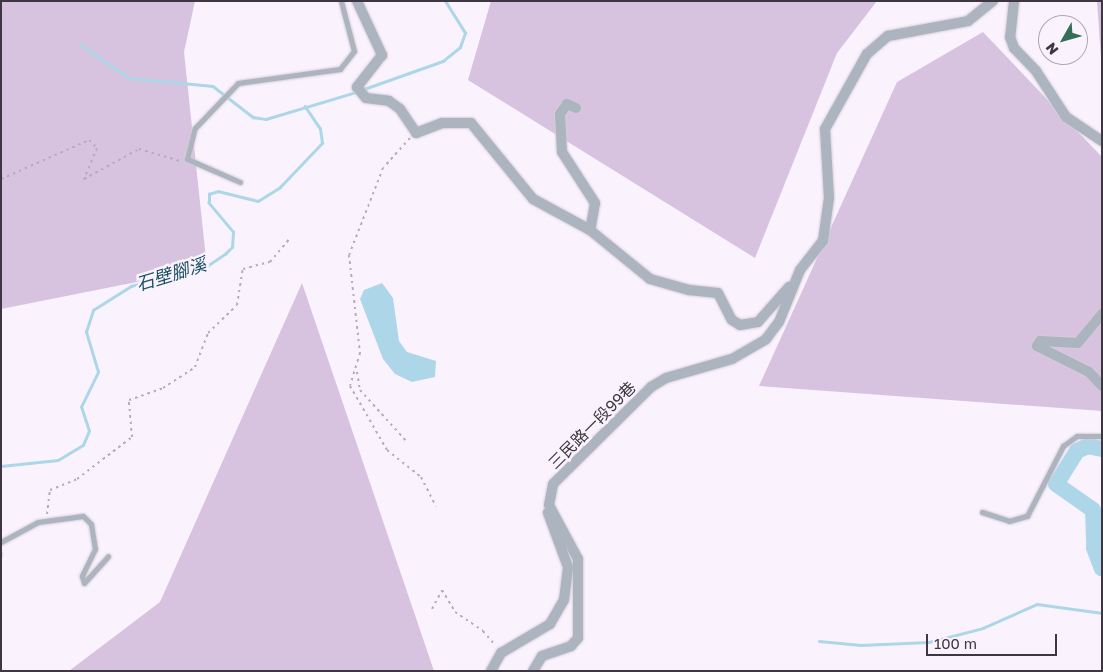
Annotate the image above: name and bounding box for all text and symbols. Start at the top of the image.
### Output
north arrow [1038,15,1088,65]
text: N [1042,40,1062,58]
water label: 石壁腳溪 [133,253,209,295]
street label: 三民路一段99巷 [544,377,640,473]
scale bar [928,624,1059,656]
text: 100 m [934,634,977,652]

